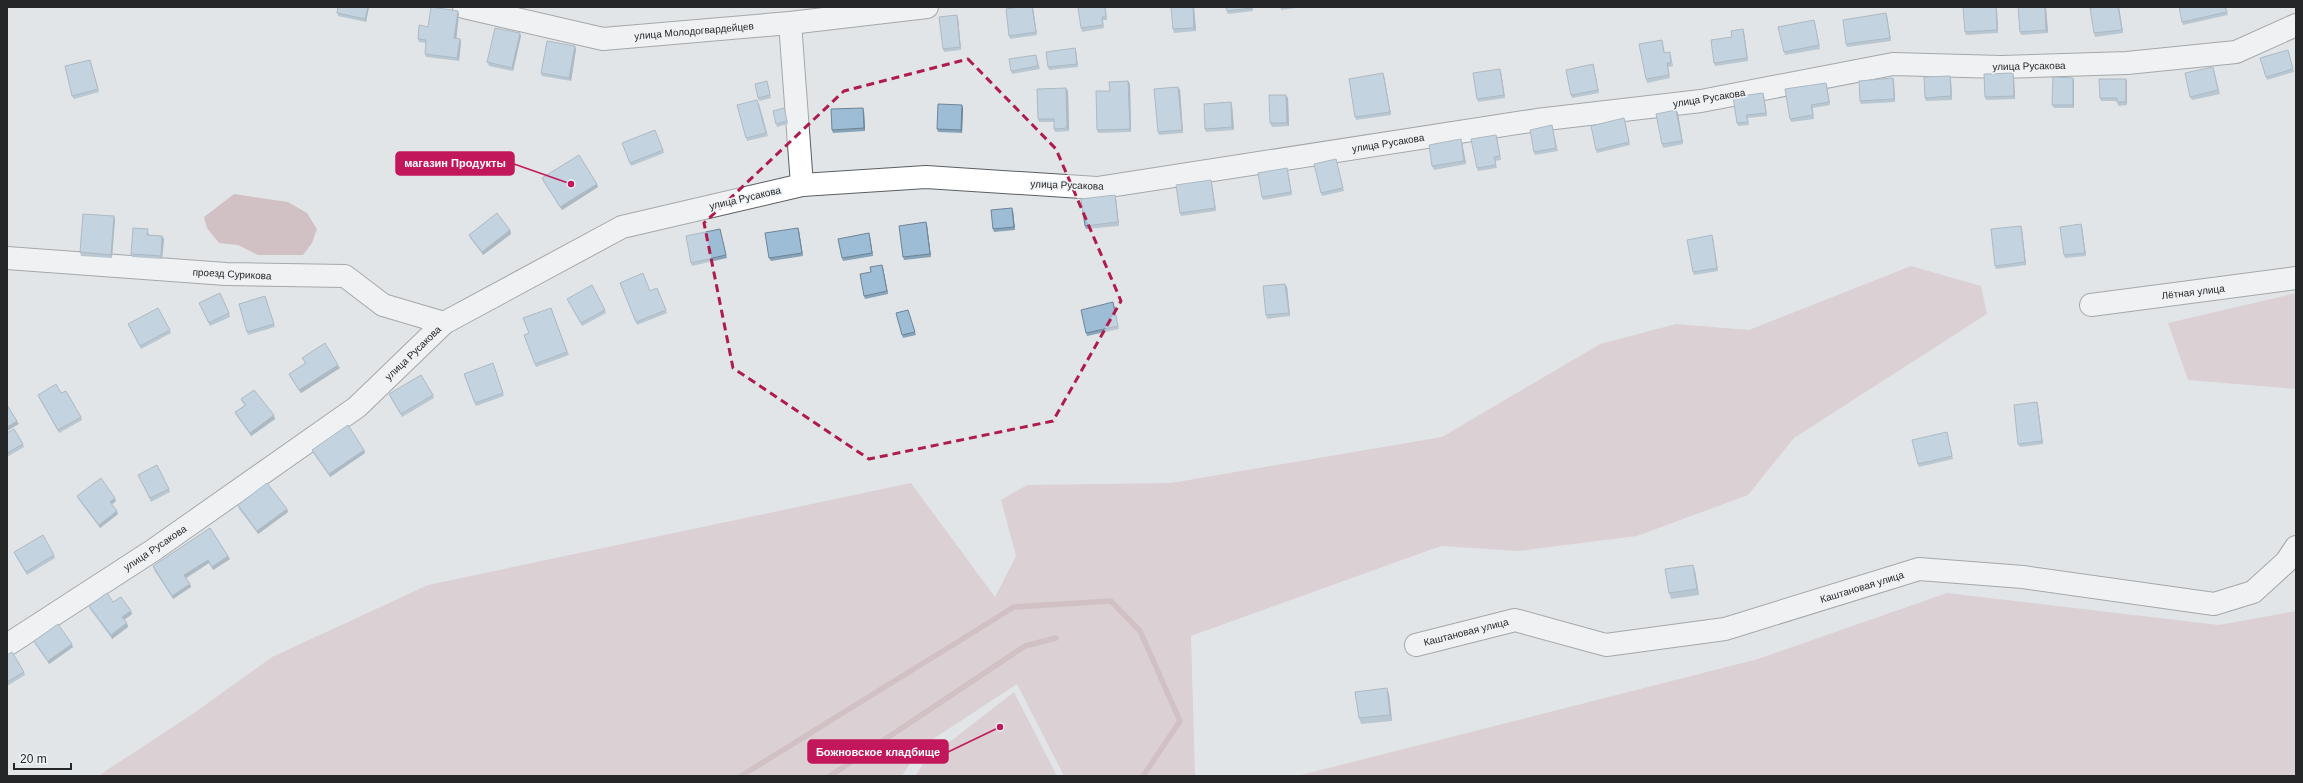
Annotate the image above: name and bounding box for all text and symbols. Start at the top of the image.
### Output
street label: улица Молодогвардейцев [634,20,754,42]
street label: улица Русакова [1992,60,2066,72]
street label: улица Русакова [1672,87,1746,109]
street label: улица Русакова [1351,132,1425,154]
callout: магазин Продукты [396,152,514,175]
text: магазин Продукты [404,157,506,169]
street label: улица Русакова [1030,178,1104,192]
street label: улица Русакова [708,184,782,212]
street label: проезд Сурикова [192,266,272,282]
street label: Лётная улица [2161,283,2226,301]
street label: улица Русакова [383,323,443,382]
street label: улица Русакова [122,523,189,573]
street label: Каштановая улица [1819,569,1906,605]
street label: Каштановая улица [1422,616,1510,648]
callout: Божновское кладбище [808,740,948,763]
scale bar [14,745,71,771]
text: Божновское кладбище [816,746,940,758]
text: 20 m [20,752,47,766]

